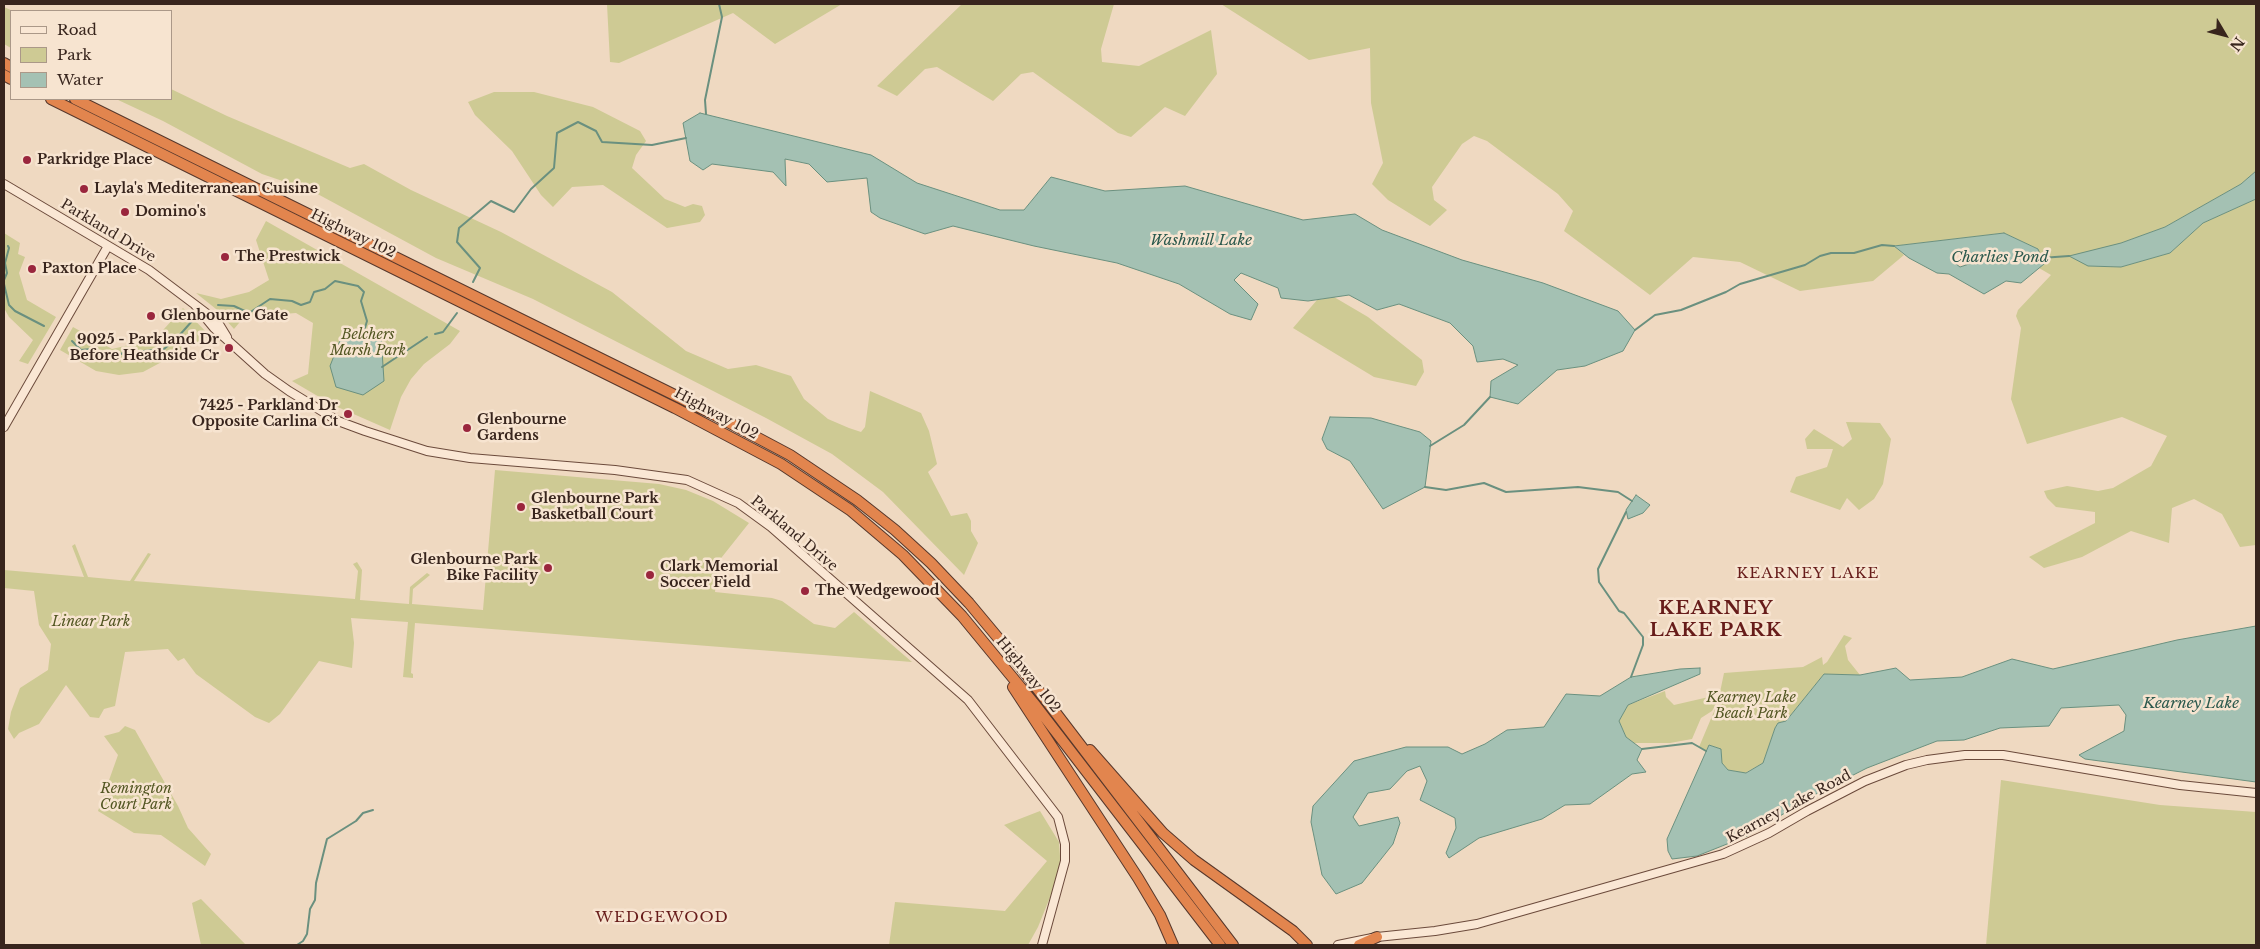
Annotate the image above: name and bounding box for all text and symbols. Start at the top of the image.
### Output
legend [10,10,172,100]
north arrow [2200,10,2250,60]
text: Road [57,20,97,39]
text: N [2226,33,2248,55]
text: Park [57,45,92,64]
text: Water [57,70,103,89]
place label: Parkridge Place [37,152,152,168]
marker: Parkridge Place [21,154,33,166]
place label: Layla's Mediterranean Cuisine [94,181,318,197]
marker: Layla's Mediterranean Cuisine [78,183,90,195]
street label: Parkland Drive [57,196,159,266]
place label: Domino's [135,204,206,220]
marker: Domino's [119,206,131,218]
street label: Highway 102 [308,206,398,262]
water label: Washmill Lake [1150,232,1252,250]
place label: The Prestwick [235,249,340,265]
water label: Charlies Pond [1951,249,2049,267]
marker: The Prestwick [219,251,231,263]
place label: Paxton Place [42,261,137,277]
marker: Paxton Place [26,263,38,275]
place label: Glenbourne Gate [161,308,288,324]
marker: Glenbourne Gate [145,310,157,322]
park label: Belchers Marsh Park [330,327,406,360]
place label: 9025 - Parkland Dr Before Heathside Cr [69,332,219,364]
marker: 9025 - Parkland Dr Before Heathside Cr [223,342,235,354]
street label: Highway 102 [671,385,761,443]
place label: 7425 - Parkland Dr Opposite Carlina Ct [192,398,338,431]
marker: 7425 - Parkland Dr Opposite Carlina Ct [342,408,354,420]
place label: Glenbourne Gardens [477,412,567,444]
marker: Glenbourne Gardens [461,422,473,434]
place label: Glenbourne Park Basketball Court [531,491,658,524]
street label: Parkland Drive [747,493,841,575]
marker: Glenbourne Park Basketball Court [515,501,527,513]
place label: Glenbourne Park Bike Facility [411,552,538,584]
place label: Clark Memorial Soccer Field [660,559,778,592]
marker: Glenbourne Park Bike Facility [542,562,554,574]
district label: KEARNEY LAKE [1735,565,1881,583]
marker: Clark Memorial Soccer Field [644,569,656,581]
place label: The Wedgewood [815,583,939,599]
marker: The Wedgewood [799,585,811,597]
district label: KEARNEY LAKE PARK [1648,598,1784,642]
park label: Linear Park [52,614,130,630]
street label: Highway 102 [992,634,1064,716]
park label: Kearney Lake Beach Park [1706,690,1796,722]
water label: Kearney Lake [2143,695,2239,713]
street label: Kearney Lake Road [1724,767,1854,847]
park label: Remington Court Park [100,781,172,814]
district label: WEDGEWOOD [594,909,730,927]

